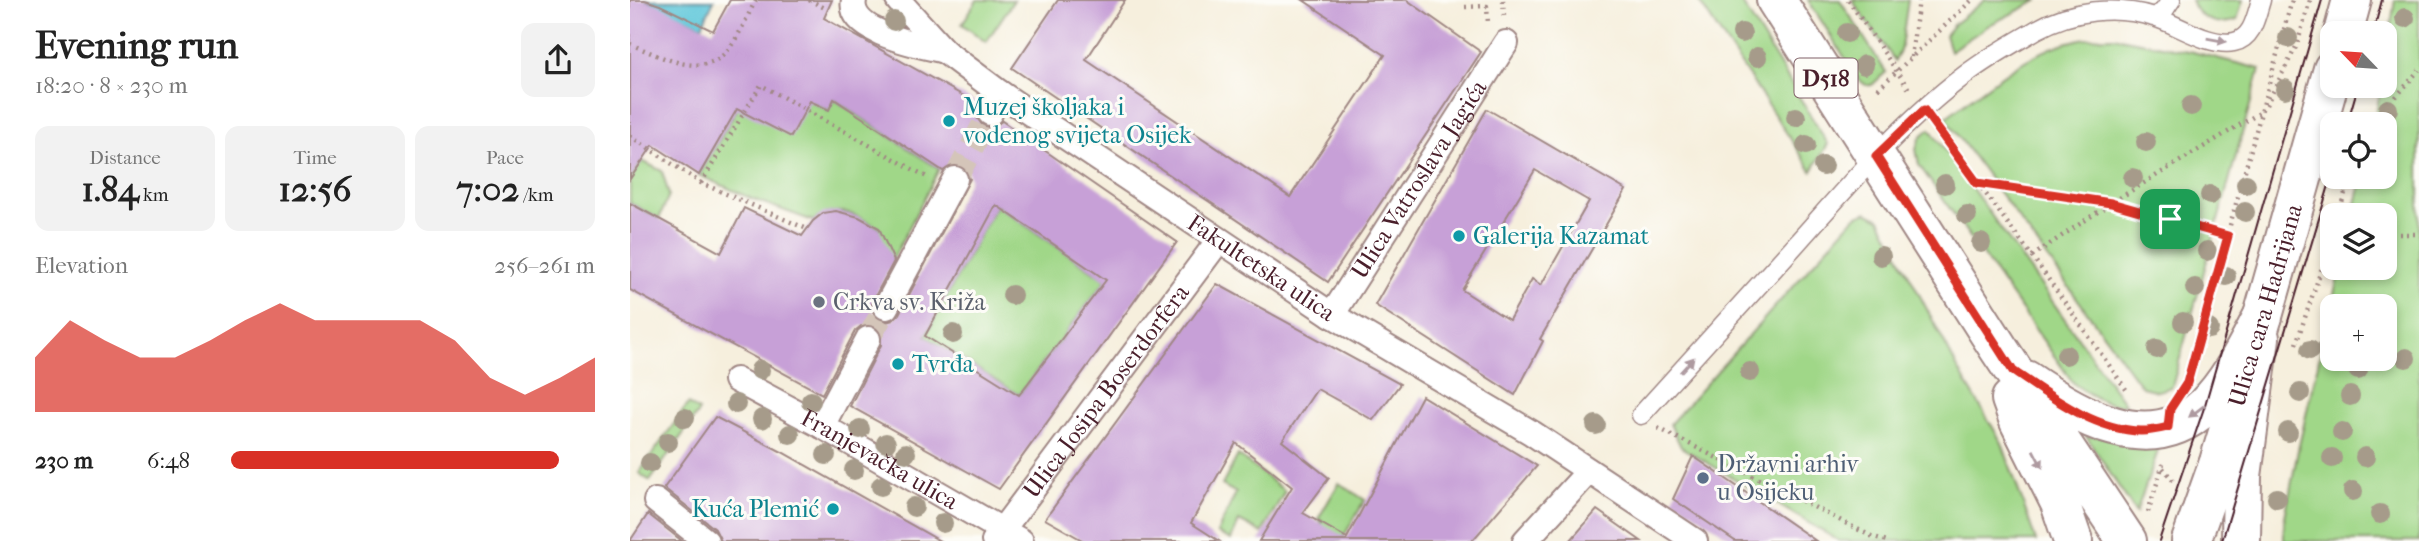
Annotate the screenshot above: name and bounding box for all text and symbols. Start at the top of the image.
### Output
north arrow [2320,21,2398,98]
map controls [2320,21,2397,371]
text: Evening run [35,23,238,68]
button: share [521,23,595,97]
one-way arrow [2206,35,2228,46]
road number: D518 [1794,58,1858,97]
text: 18:20 · 8 × 230 m [35,72,188,99]
street label: Ulica Vatroslava Jagića [1345,74,1493,284]
place label: Muzej školjaka i vodenog svijeta Osijek [963,93,1192,149]
button: locate [2320,112,2397,189]
marker: Muzej školjaka i vodenog svijeta Osijek [941,113,957,129]
text: Distance [89,147,161,169]
text: Time [293,147,337,169]
text: Pace [486,147,524,169]
text: 1.84 [82,169,139,210]
text: 12:56 [278,169,352,210]
text: 7:02 [457,169,519,210]
text: km [139,184,168,206]
text: /km [519,184,553,206]
pin [2140,189,2200,249]
icon: arrive [2151,200,2189,238]
street label: Ulica cara Hadrijana [2222,200,2308,410]
button: layers [2320,203,2397,280]
street label: Fakultetska ulica [1182,208,1341,328]
place label: Galerija Kazamat [1473,222,1650,250]
marker: Galerija Kazamat [1451,228,1467,244]
text: Elevation [35,252,128,279]
text: 256–261 m [494,252,595,279]
street label: Ulica Josipa Boserdorfera [1017,278,1195,504]
place label: Crkva sv. Križa [833,288,987,316]
marker: Crkva sv. Križa [811,294,827,310]
button: + [2320,294,2397,371]
place label: Tvrđa [912,350,975,378]
marker: Tvrđa [890,356,906,372]
one-way arrow [1679,356,1695,374]
street label: Franjevačka ulica [796,403,964,516]
one-way arrow [2188,404,2206,418]
text: 230 m [35,447,93,474]
text: 6:48 [147,447,190,474]
one-way arrow [2032,449,2044,469]
place label: Državni arhiv u Osijeku [1716,450,1859,506]
marker: Državni arhiv u Osijeku [1695,470,1711,486]
place label: Kuća Plemić [691,495,819,523]
marker: Kuća Plemić [825,501,841,517]

